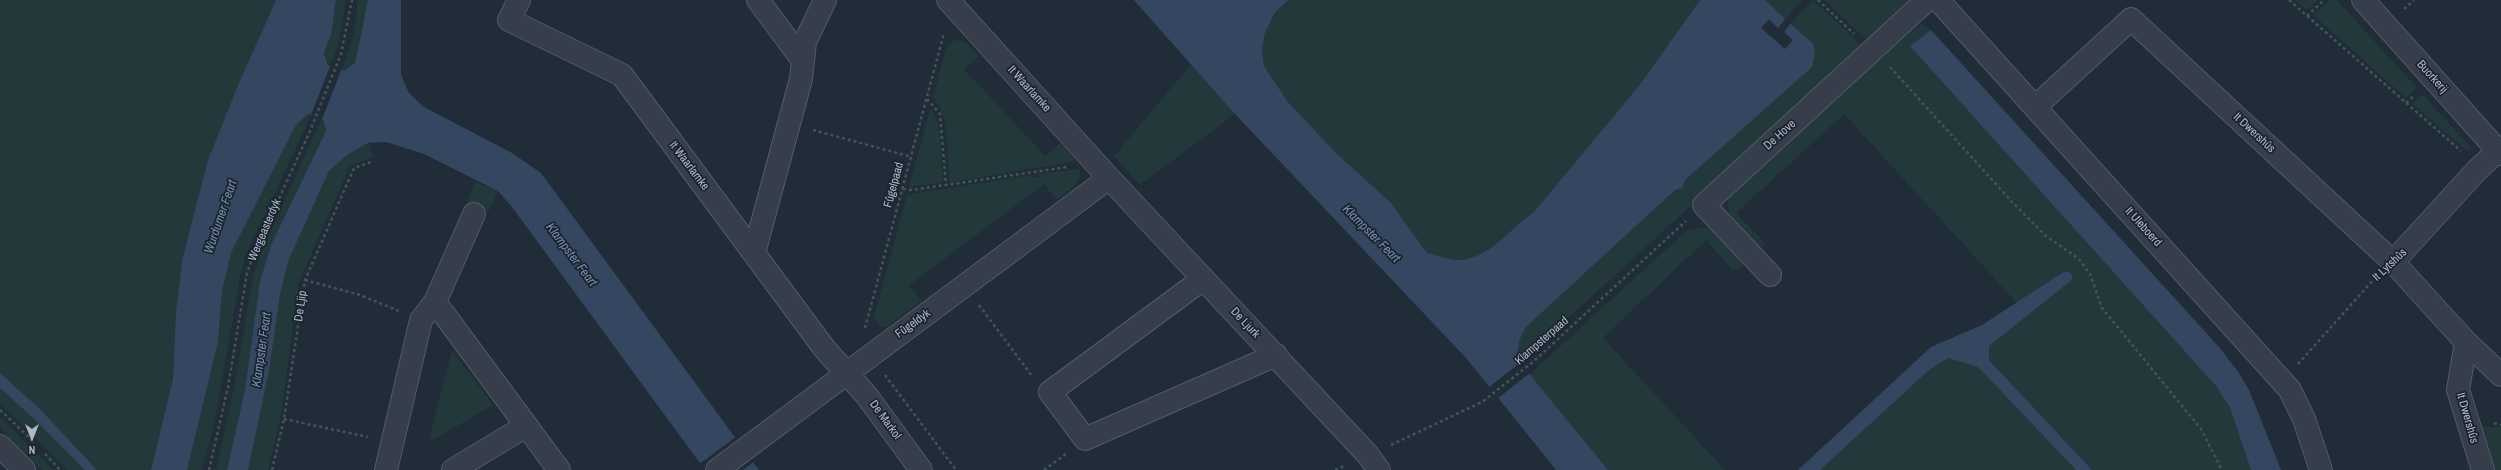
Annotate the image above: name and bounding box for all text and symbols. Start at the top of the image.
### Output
street label: Buorkerij [2413,58,2451,96]
street label: It Waarlamke [1004,63,1054,115]
street label: It Dwershûs [2230,110,2278,156]
street label: De Hove [1761,117,1799,153]
street label: It Waarlamke [666,139,712,193]
street label: Fûgelpaad [881,161,907,209]
water label: Wurdumer Feart [201,178,241,256]
street label: Wergeasterdyk [245,197,285,263]
water label: Klampster Feart [1339,202,1403,266]
street label: It Uleboerd [2122,204,2164,250]
water label: Klampster Feart [542,220,600,290]
street label: It Lytshûs [2370,245,2410,285]
street label: De Ljip [292,290,310,322]
street label: De Ljurk [1227,305,1263,341]
street label: Fûgeldyk [893,306,933,342]
water label: Klampster Feart [249,312,275,388]
street label: Klampsterpaad [1512,314,1572,368]
street label: It Dwershûs [2453,391,2481,445]
street label: De Markol [866,398,904,442]
north arrow [12,418,52,458]
text: N [29,443,35,457]

